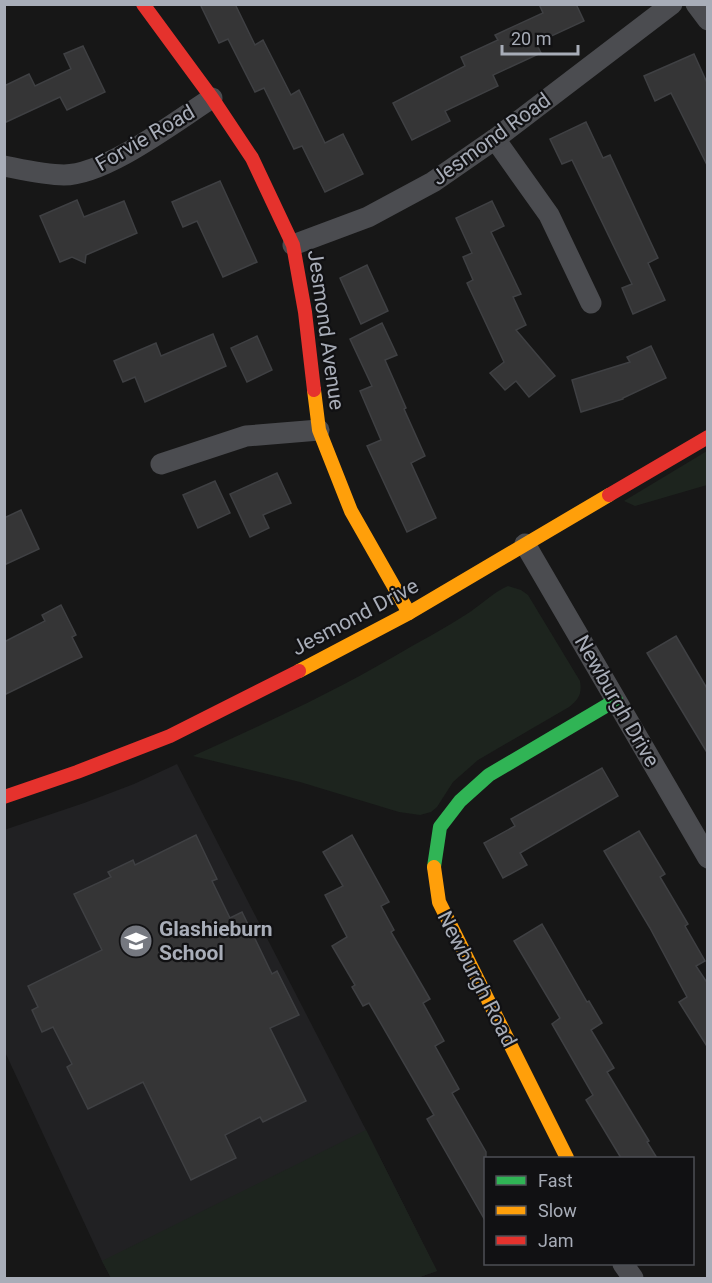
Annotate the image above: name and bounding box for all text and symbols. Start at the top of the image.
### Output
scale bar [502,18,578,56]
text: 20 m [511,28,551,49]
street label: Jesmond Road [427,88,555,190]
street label: Forvie Road [91,100,199,176]
street label: Jesmond Avenue [303,248,349,412]
street label: Jesmond Drive [288,574,422,660]
street label: Newburgh Drive [570,631,664,771]
street label: Newburgh Road [432,907,522,1051]
place label: Glashieburn School [159,917,273,965]
school or university icon: Glashieburn School [118,923,154,959]
legend [484,1157,694,1265]
text: Fast [538,1170,573,1191]
text: Slow [538,1200,577,1221]
text: Jam [538,1230,574,1251]

